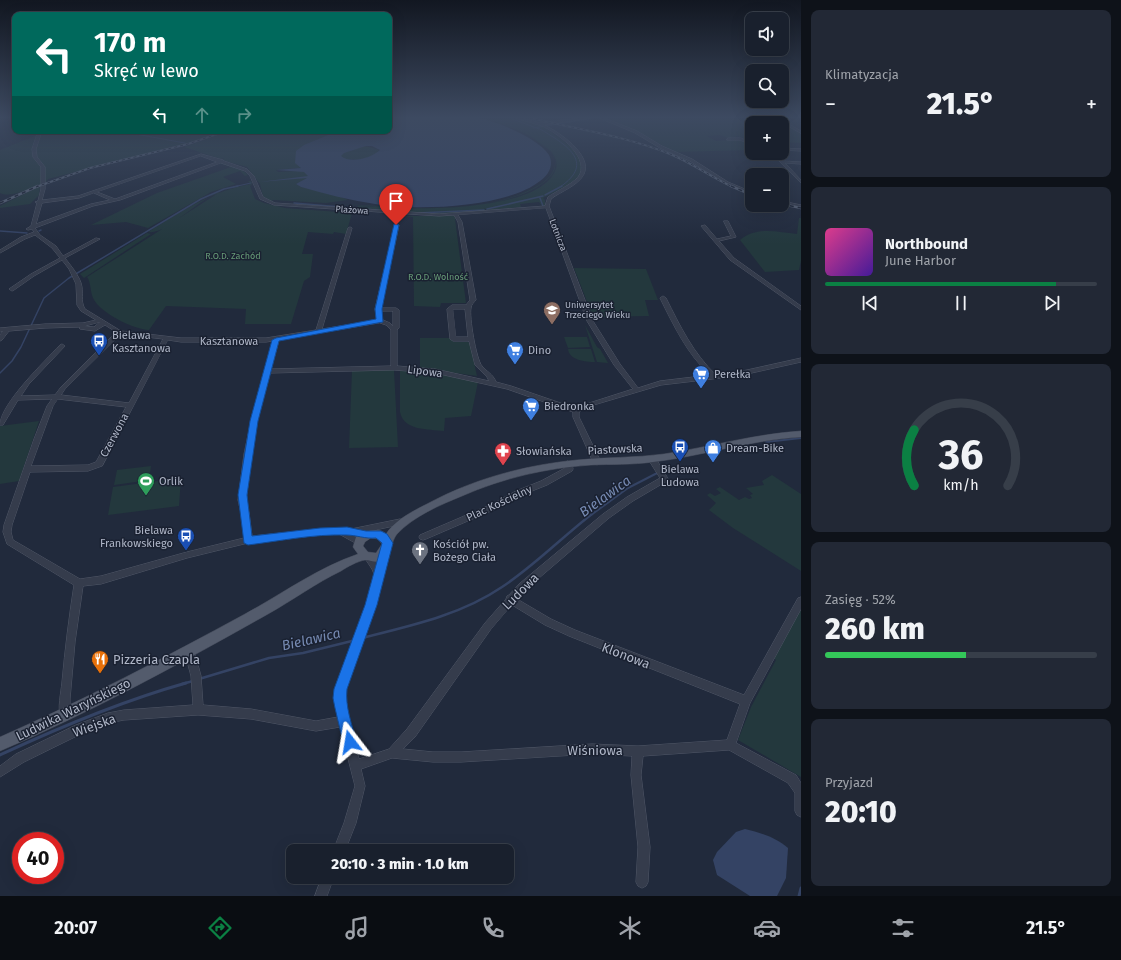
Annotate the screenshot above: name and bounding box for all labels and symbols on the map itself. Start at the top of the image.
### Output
pin [379,184,413,225]
street label: Plażowa [335,204,369,216]
street label: Lotnicza [547,218,569,253]
park label: R.O.D. Zachód [205,251,261,261]
park label: R.O.D. Wolność [408,272,469,282]
school or university icon: Uniwersytet Trzeciego Wieku [542,300,562,325]
place label: Uniwersytet Trzeciego Wieku [565,300,630,320]
place label: Bielawa Kasztanowa [112,329,171,355]
bus stop icon: Bielawa Kasztanowa [89,331,109,356]
street label: Kasztanowa [200,335,258,348]
supermarket icon: Dino [505,340,525,365]
place label: Dino [528,344,551,357]
street label: Lipowa [407,363,443,380]
supermarket icon: Perełka [691,364,711,389]
place label: Perełka [714,368,751,381]
supermarket icon: Biedronka [521,396,541,421]
place label: Biedronka [544,400,595,413]
street label: Czerwona [97,411,131,459]
bus stop icon: Bielawa Ludowa [670,437,690,462]
shop icon: Dream-Bike [703,438,723,463]
pharmacy icon: Słowiańska [493,441,513,466]
street label: Piastowska [587,442,643,457]
place label: Dream-Bike [726,442,784,455]
place label: Słowiańska [516,445,572,458]
place label: Bielawa Ludowa [661,463,699,489]
sports icon: Orlik [136,471,156,496]
water label: Bielawica [576,472,634,521]
place label: Orlik [159,475,183,488]
street label: Plac Kościelny [464,482,535,524]
place label: Bielawa Frankowskiego [100,524,173,550]
bus stop icon: Bielawa Frankowskiego [176,526,196,551]
place label: Kościół pw. Bożego Ciała [433,538,496,564]
church icon: Kościół pw. Bożego Ciała [410,540,430,565]
street label: Ludowa [499,570,542,613]
water label: Bielawica [280,624,342,654]
street label: Klonowa [600,639,652,672]
restaurant icon: Pizzeria Czapla [90,649,110,674]
place label: Pizzeria Czapla [113,652,200,667]
street label: Ludwika Waryńskiego [13,675,133,744]
street label: Wiejska [71,711,118,740]
position arrow [329,721,371,763]
street label: Wiśniowa [567,743,623,758]
speed limit sign: 40 [12,832,64,884]

